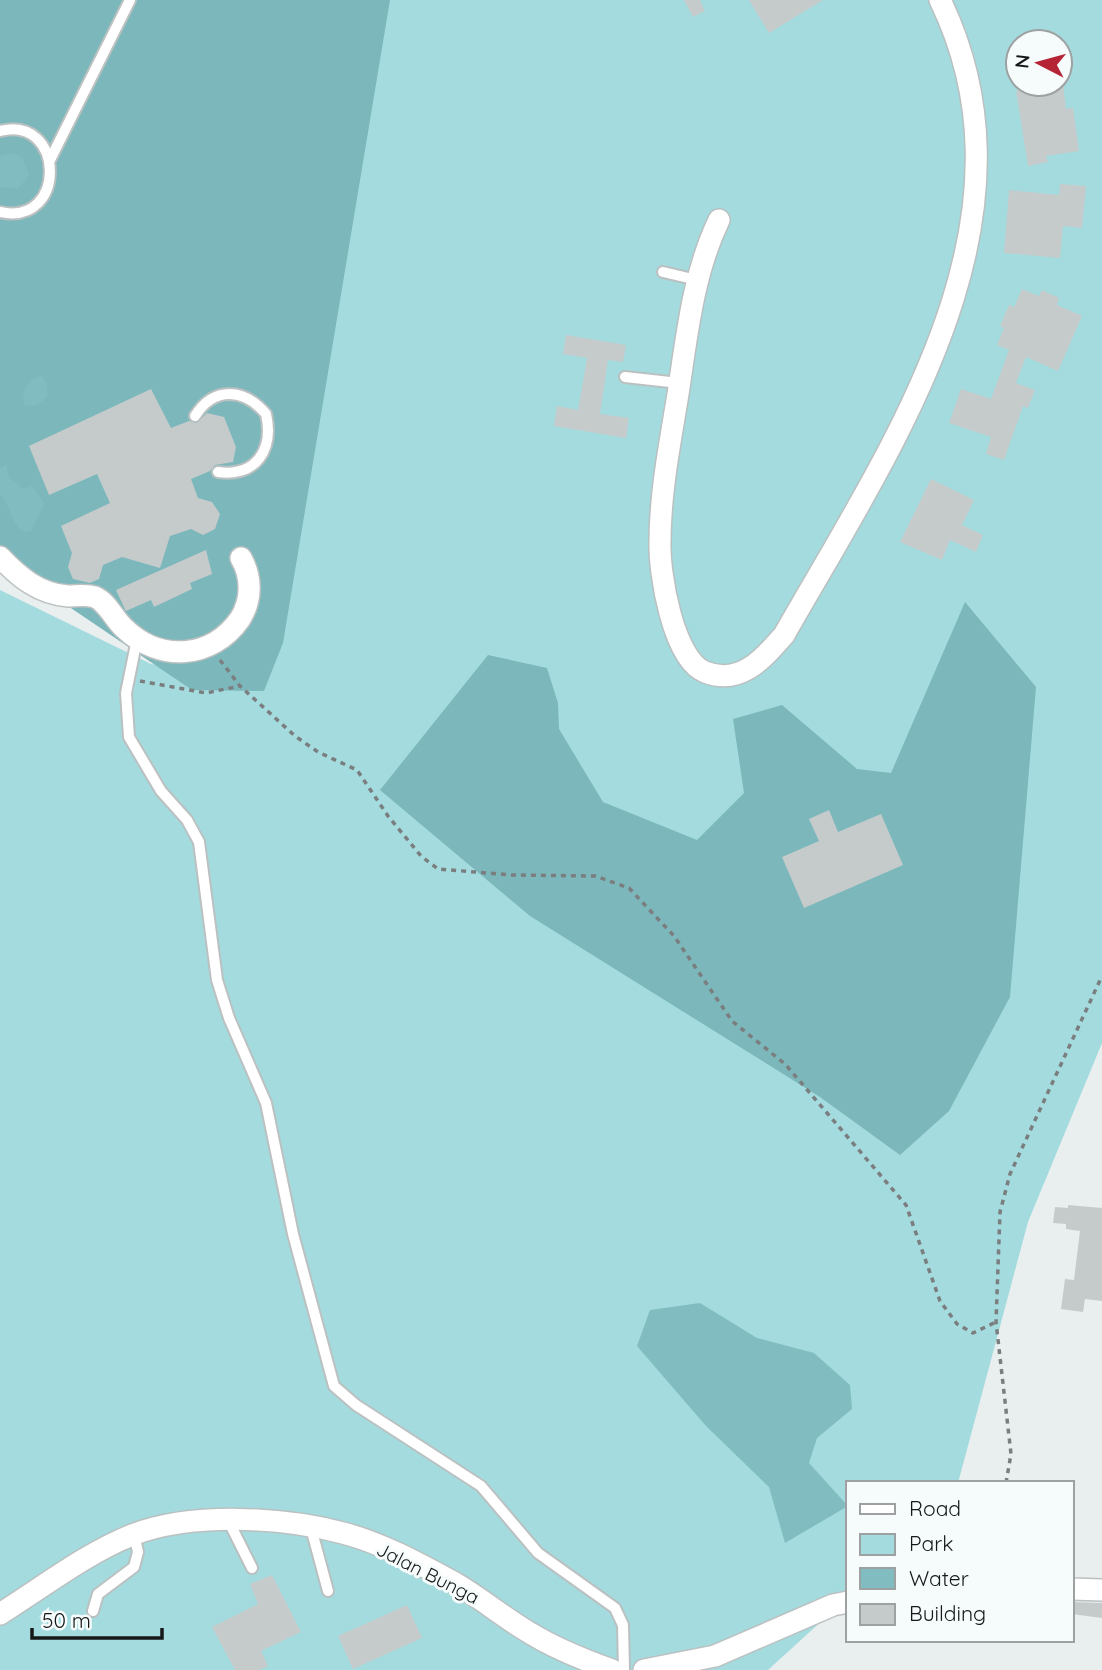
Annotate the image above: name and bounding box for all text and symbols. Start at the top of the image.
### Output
north arrow [1004,28,1074,98]
text: N [1009,53,1035,69]
legend [846,1481,1074,1642]
text: Road [909,1495,961,1521]
text: Park [909,1530,953,1556]
street label: Jalan Bunga [373,1537,483,1609]
text: Water [909,1565,969,1591]
scale bar [32,1596,161,1640]
text: Building [909,1600,986,1626]
text: 50 m [42,1607,91,1633]

